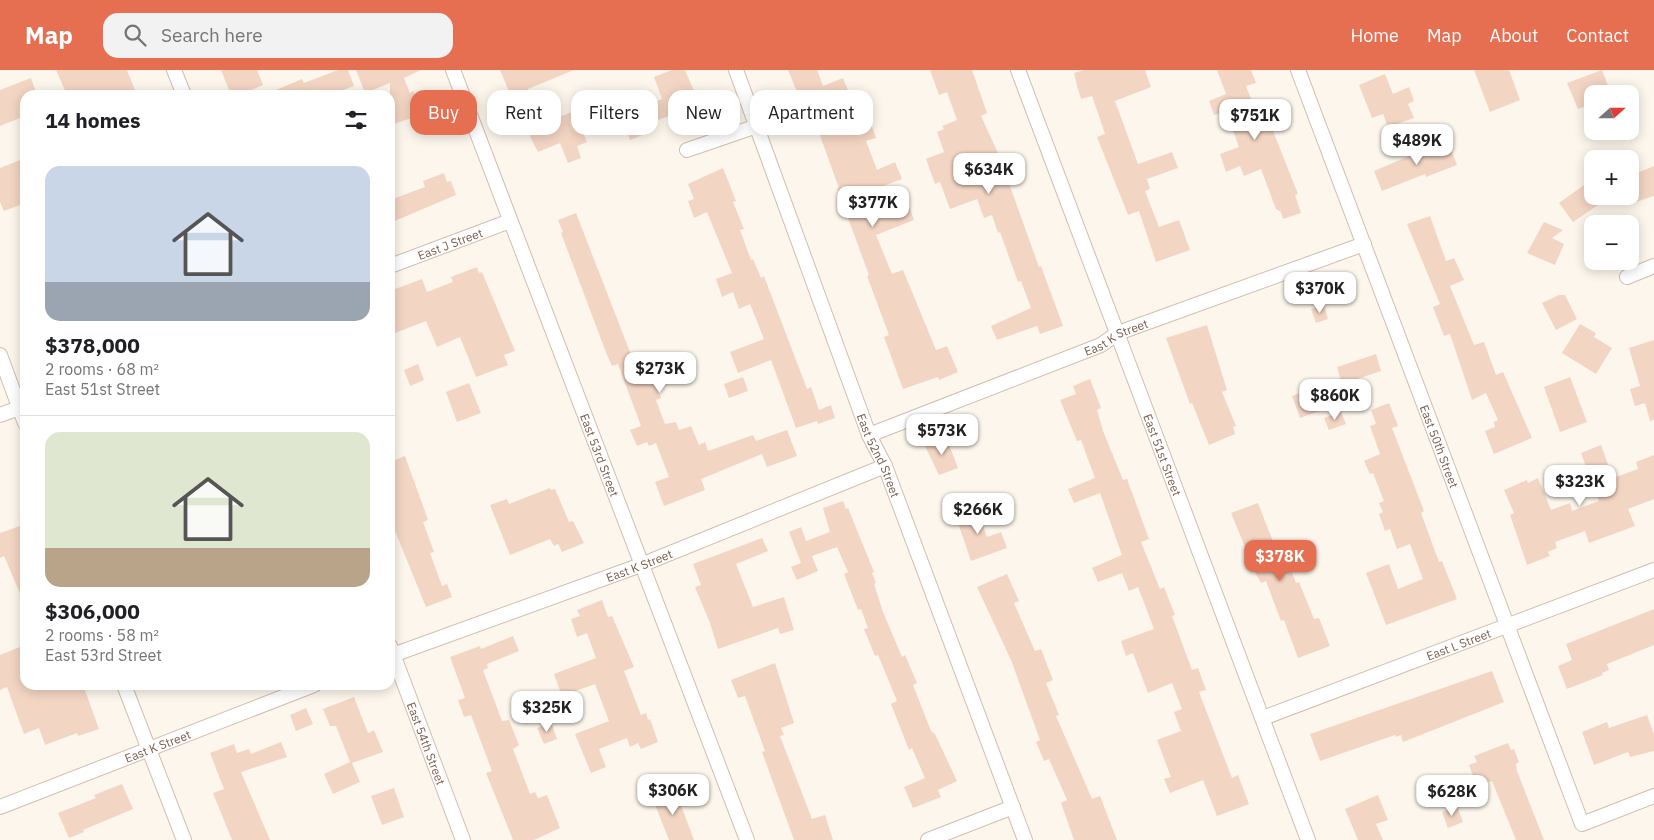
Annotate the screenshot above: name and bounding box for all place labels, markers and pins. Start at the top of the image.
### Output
pin: $751K [1220,98,1290,141]
pin: $489K [1382,124,1452,166]
pin: $634K [954,152,1024,195]
pin: $377K [838,186,908,228]
pin: $370K [1285,272,1355,314]
pin: $273K [625,352,695,394]
pin: $860K [1300,378,1370,421]
pin: $573K [907,414,977,456]
pin: $323K [1545,464,1615,507]
pin: $266K [943,492,1013,535]
pin: $378K [1245,540,1315,582]
pin: $325K [512,690,582,733]
pin: $306K [638,774,708,816]
pin: $628K [1417,774,1487,817]

